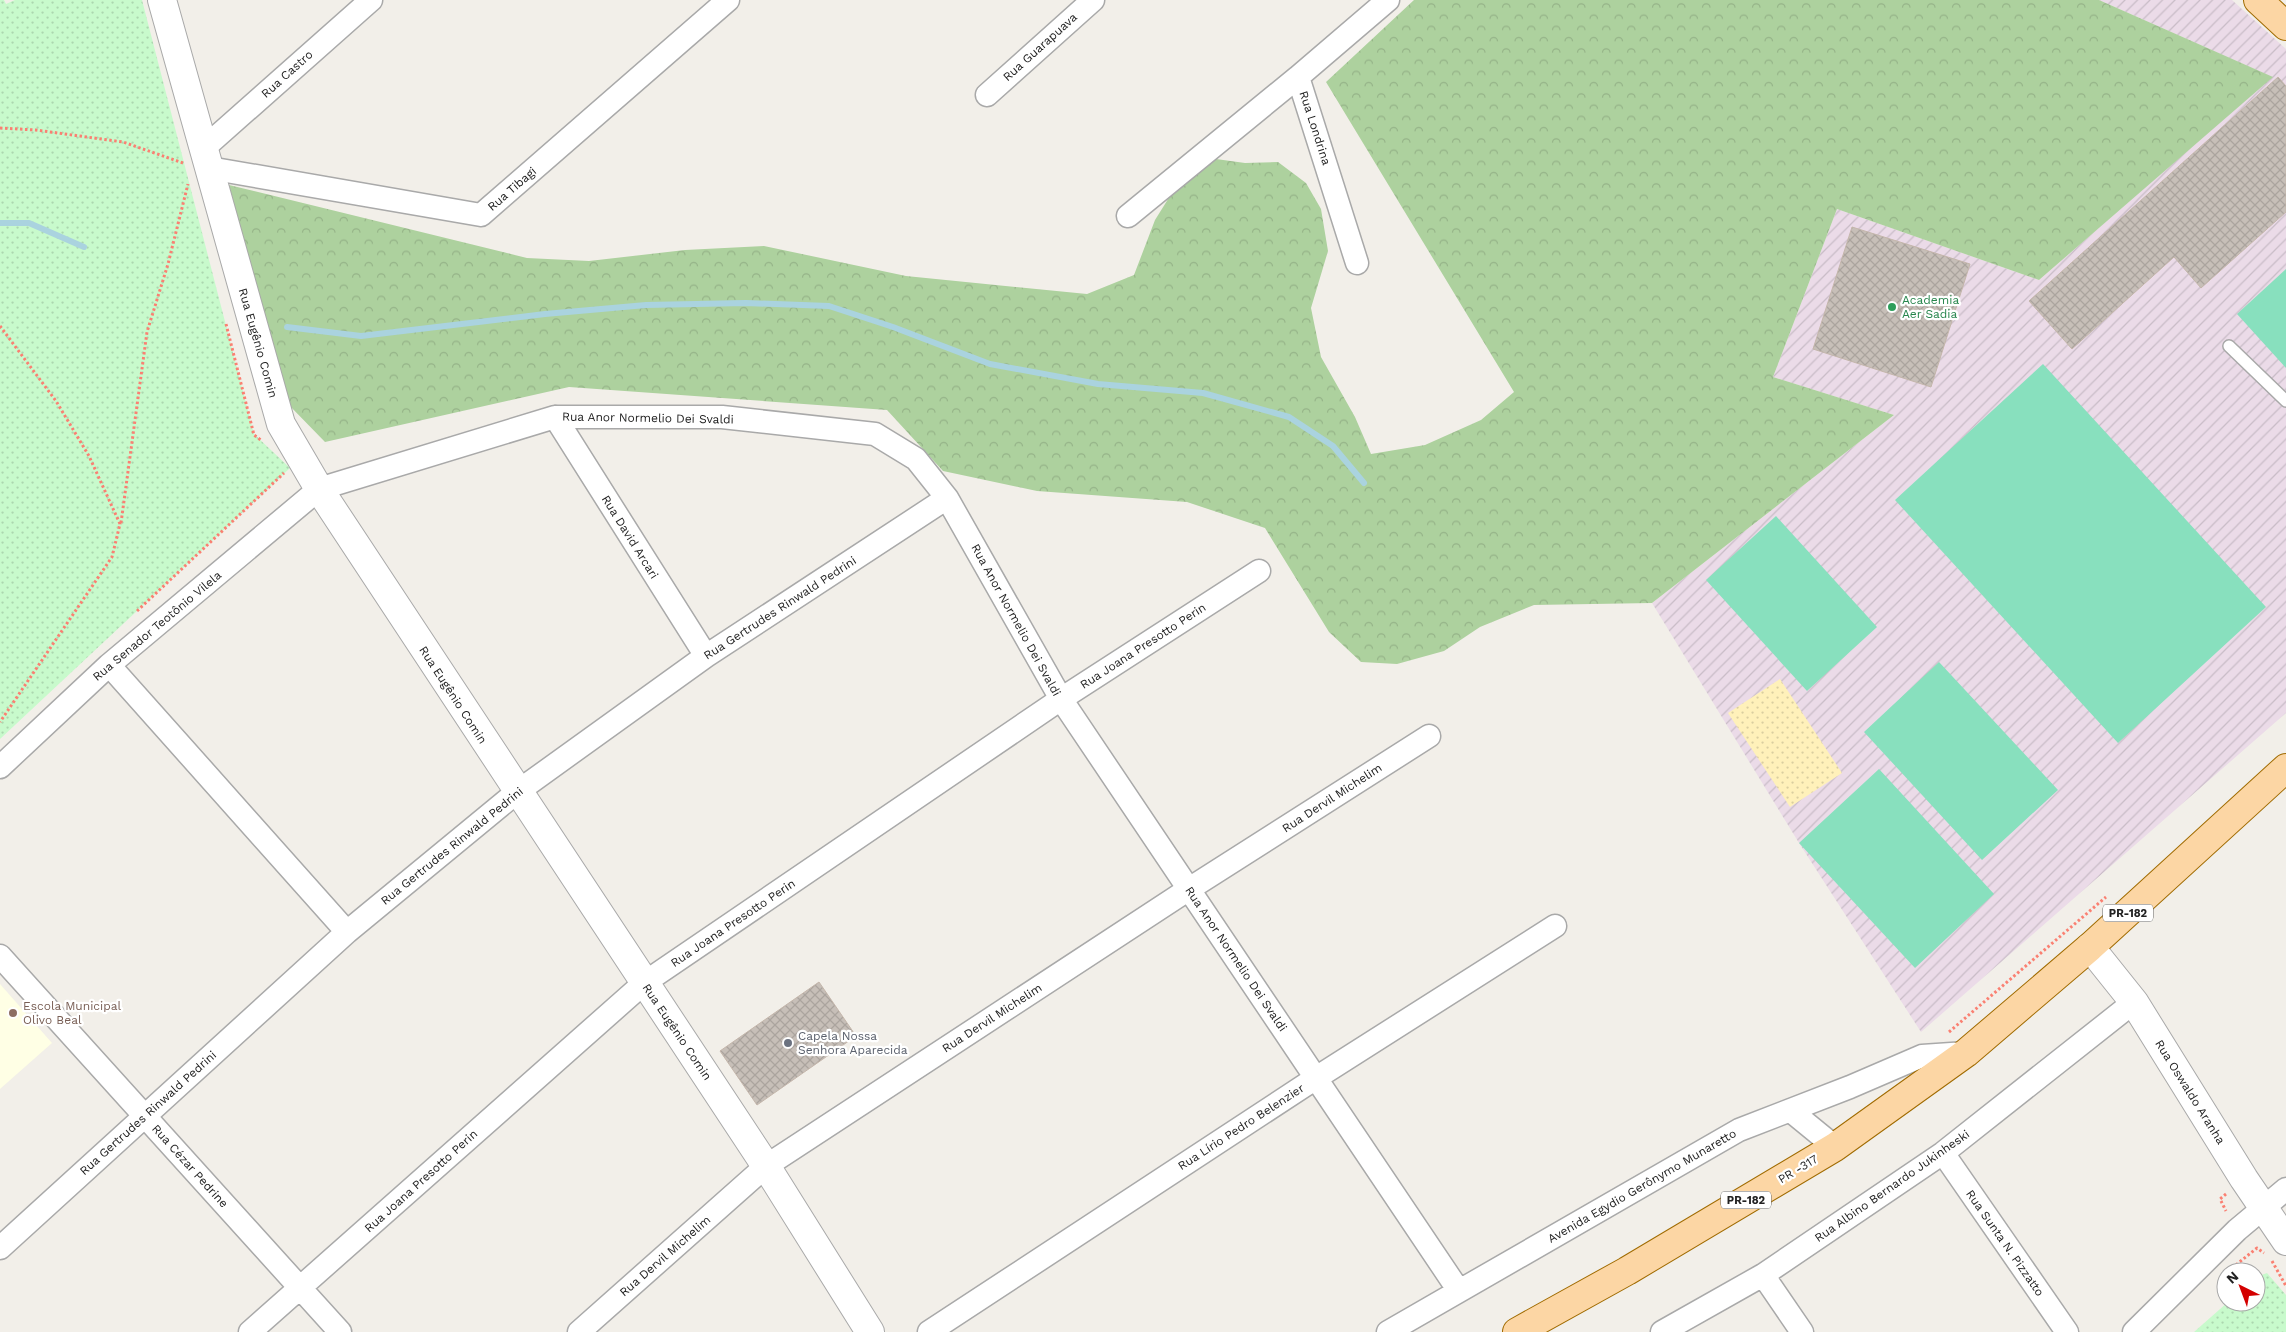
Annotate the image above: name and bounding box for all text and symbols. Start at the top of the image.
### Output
street label: Rua Guarapuava [1000,10,1080,84]
street label: Rua Castro [258,47,316,101]
street label: Rua Londrina [1296,89,1334,167]
street label: Rua Tibagi [485,164,539,214]
street label: Rua Eugênio Comin [236,287,280,399]
place label: Academia Aer Sadia [1902,293,1959,321]
marker: Academia Aer Sadia [1886,301,1898,313]
street label: Rua Anor Normelio Dei Svaldi [562,410,734,426]
street label: Rua David Arcari [599,493,661,581]
street label: Rua Anor Normelio Dei Svaldi [968,542,1064,698]
street label: Rua Gertrudes Rinwald Pedrini [701,553,859,663]
street label: Rua Senador Teotônio Vilela [90,568,224,684]
street label: Rua Joana Presotto Perin [1078,600,1208,692]
street label: Rua Eugênio Comin [416,644,490,746]
street label: Rua Dervil Michelim [1280,761,1384,835]
street label: Rua Gertrudes Rinwald Pedrini [378,784,526,908]
street label: Rua Joana Presotto Perin [668,876,798,970]
street label: Rua Anor Normelio Dei Svaldi [1182,884,1290,1034]
road number: PR-182 [2103,904,2153,921]
street label: Rua Eugênio Comin [639,981,715,1083]
street label: Rua Dervil Michelim [940,981,1044,1055]
place label: Escola Municipal Olivo Beal [23,999,122,1027]
marker: Escola Municipal Olivo Beal [7,1007,19,1019]
place label: Capela Nossa Senhora Aparecida [798,1029,908,1057]
marker: Capela Nossa Senhora Aparecida [782,1037,794,1049]
street label: Rua Oswaldo Aranha [2152,1037,2228,1147]
street label: Rua Gertrudes Rinwald Pedrini [77,1048,219,1178]
street label: Rua Lírio Pedro Belenzier [1175,1081,1307,1173]
street label: Rua Cézar Pedrine [149,1122,231,1211]
street label: Avenida Egydio Gerônymo Munaretto [1545,1126,1739,1246]
street label: Rua Joana Presotto Perin [362,1127,480,1235]
street label: Rua Albino Bernardo Jukinheski [1812,1127,1972,1245]
street label: PR -317 [1776,1152,1821,1186]
street label: Rua Sunta N. Pizzatto [1963,1187,2047,1299]
road number: PR-182 [1721,1192,1771,1208]
street label: Rua Dervil Michelim [617,1213,713,1299]
north arrow [2216,1262,2266,1312]
text: N [2223,1268,2242,1287]

